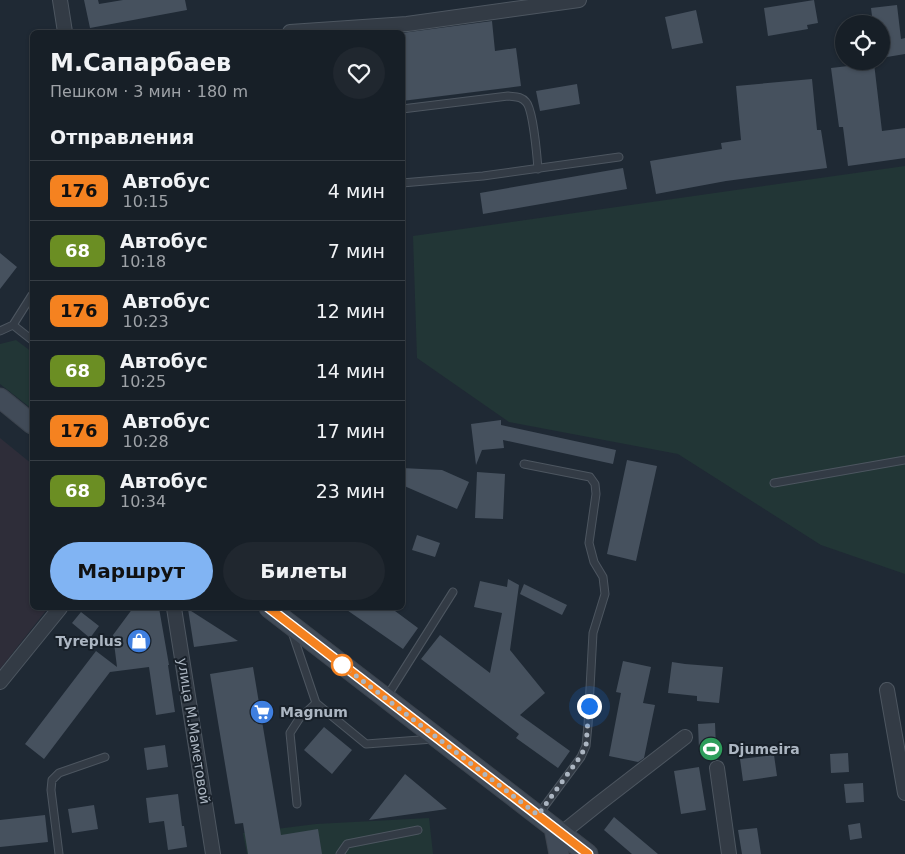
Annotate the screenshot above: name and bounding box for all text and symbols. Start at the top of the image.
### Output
map controls [835,15,890,70]
button: locate [835,15,890,70]
button: heart [333,47,385,99]
text: М.Сапарбаев [50,49,231,77]
text: Пешком · 3 мин · 180 m [50,82,248,101]
text: Отправления [50,126,194,148]
text: Автобус [123,170,210,192]
text: 176 [60,180,98,201]
text: 4 мин [328,180,385,202]
text: 10:15 [123,192,169,211]
text: Автобус [120,230,208,252]
text: 68 [65,240,90,261]
text: 7 мин [328,240,385,262]
text: 10:18 [120,252,166,271]
text: Автобус [123,290,210,312]
text: 176 [60,300,98,321]
text: 12 мин [316,300,385,322]
text: 10:23 [123,312,169,331]
text: Автобус [120,350,208,372]
text: 68 [65,360,90,381]
text: 14 мин [316,360,385,382]
text: 10:25 [120,372,166,391]
text: Автобус [123,410,210,432]
text: 176 [60,420,98,441]
text: 17 мин [316,420,385,442]
text: 10:28 [123,432,169,451]
text: Автобус [120,470,208,492]
text: 68 [65,480,90,501]
text: 23 мин [316,480,385,502]
text: 10:34 [120,492,166,511]
button: Маршрут [50,542,213,600]
button: Билеты [223,542,385,600]
shop icon: Tyreplus [126,628,152,654]
place label: Tyreplus [55,633,122,649]
unlabelled marker [331,654,353,676]
street label: улица М.Маметовой [175,657,213,805]
your location [577,694,602,719]
supermarket icon: Magnum [249,699,275,725]
place label: Magnum [280,704,348,720]
sports icon: Djumeira [698,736,724,762]
place label: Djumeira [728,741,800,757]

